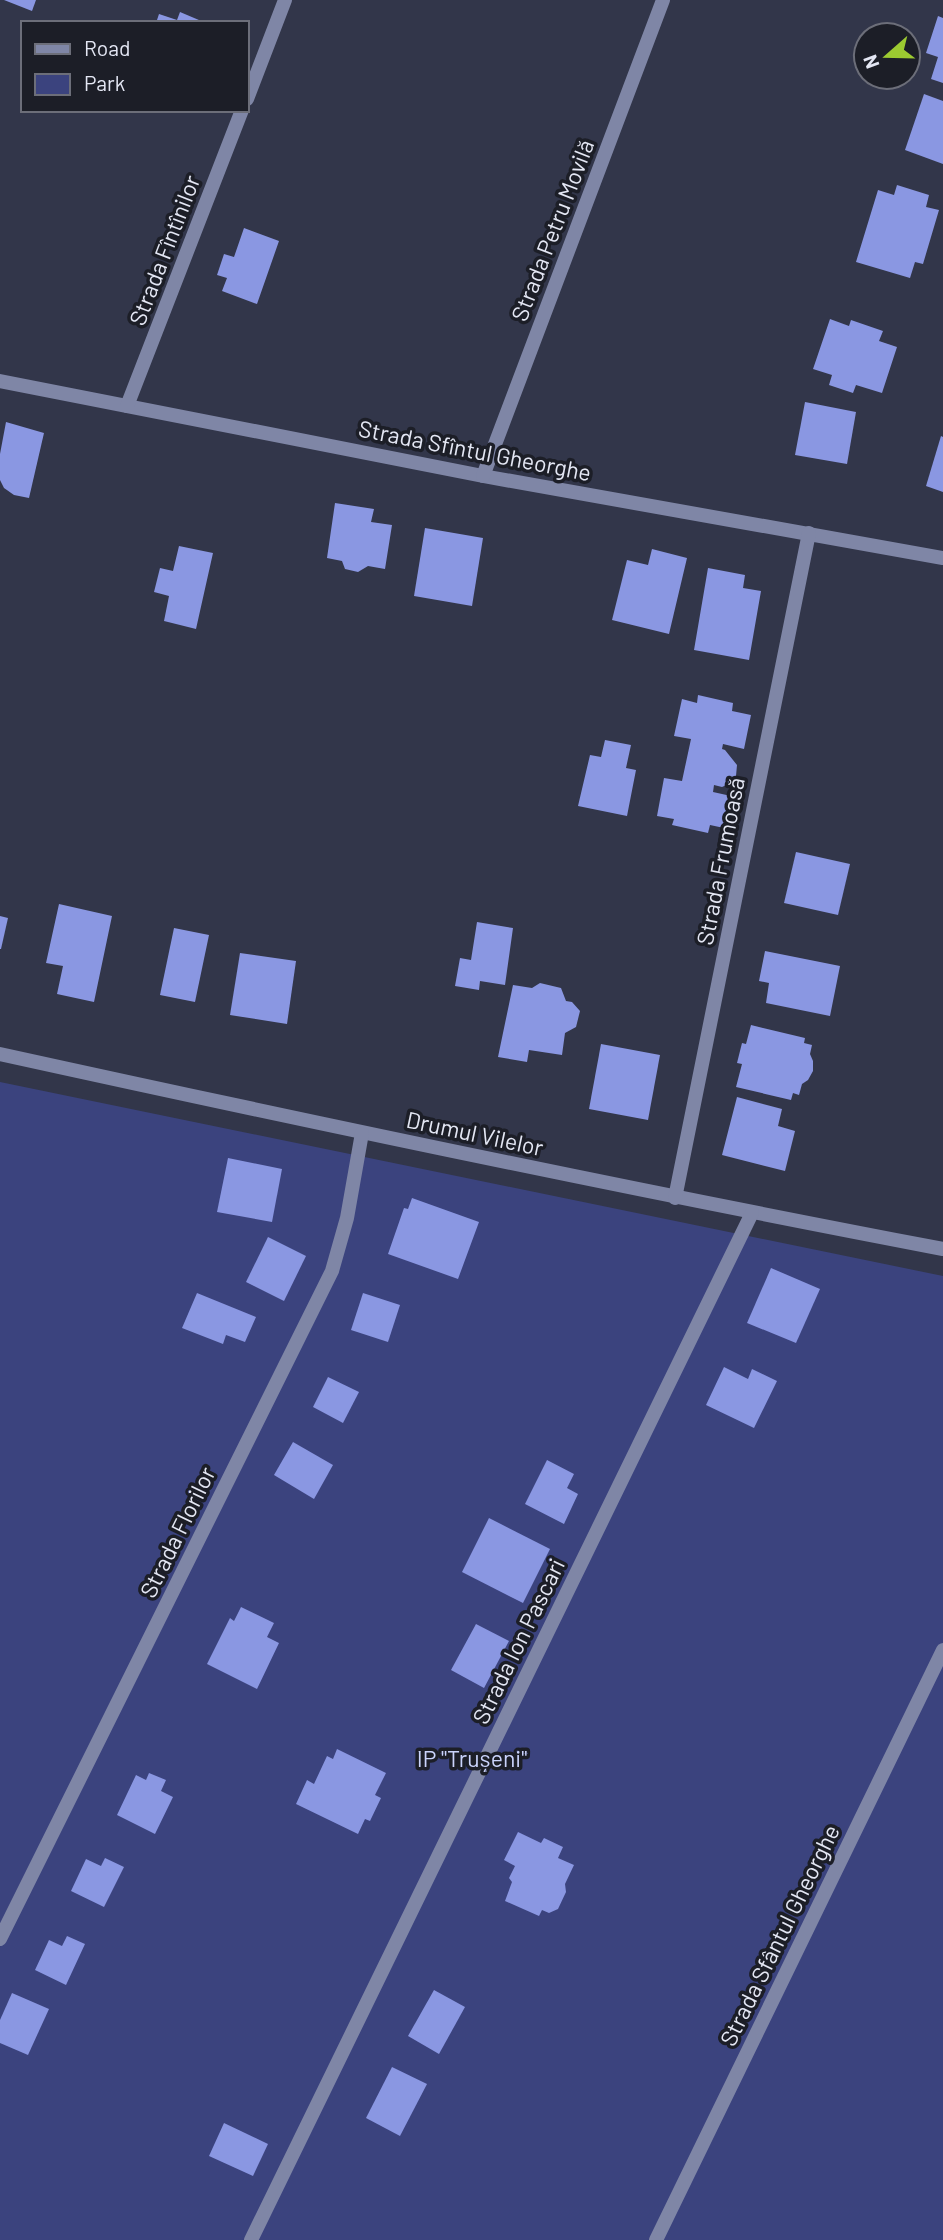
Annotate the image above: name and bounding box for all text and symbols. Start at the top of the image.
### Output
legend [21,21,248,112]
north arrow [852,21,922,91]
text: Road [84,35,130,60]
text: N [858,52,884,72]
text: Park [84,70,125,95]
street label: Strada Petru Movilă [505,135,599,325]
street label: Strada Fîntînilor [122,170,206,329]
street label: Strada Sfîntul Gheorghe [356,414,594,486]
street label: Strada Frumoasă [690,775,750,947]
street label: Drumul Vilelor [404,1105,547,1161]
street label: Strada Florilor [133,1461,221,1602]
street label: Strada Ion Pascari [466,1554,570,1728]
park label: IP "Trușeni" [417,1744,527,1772]
street label: Strada Sfântul Gheorghe [713,1820,845,2050]

